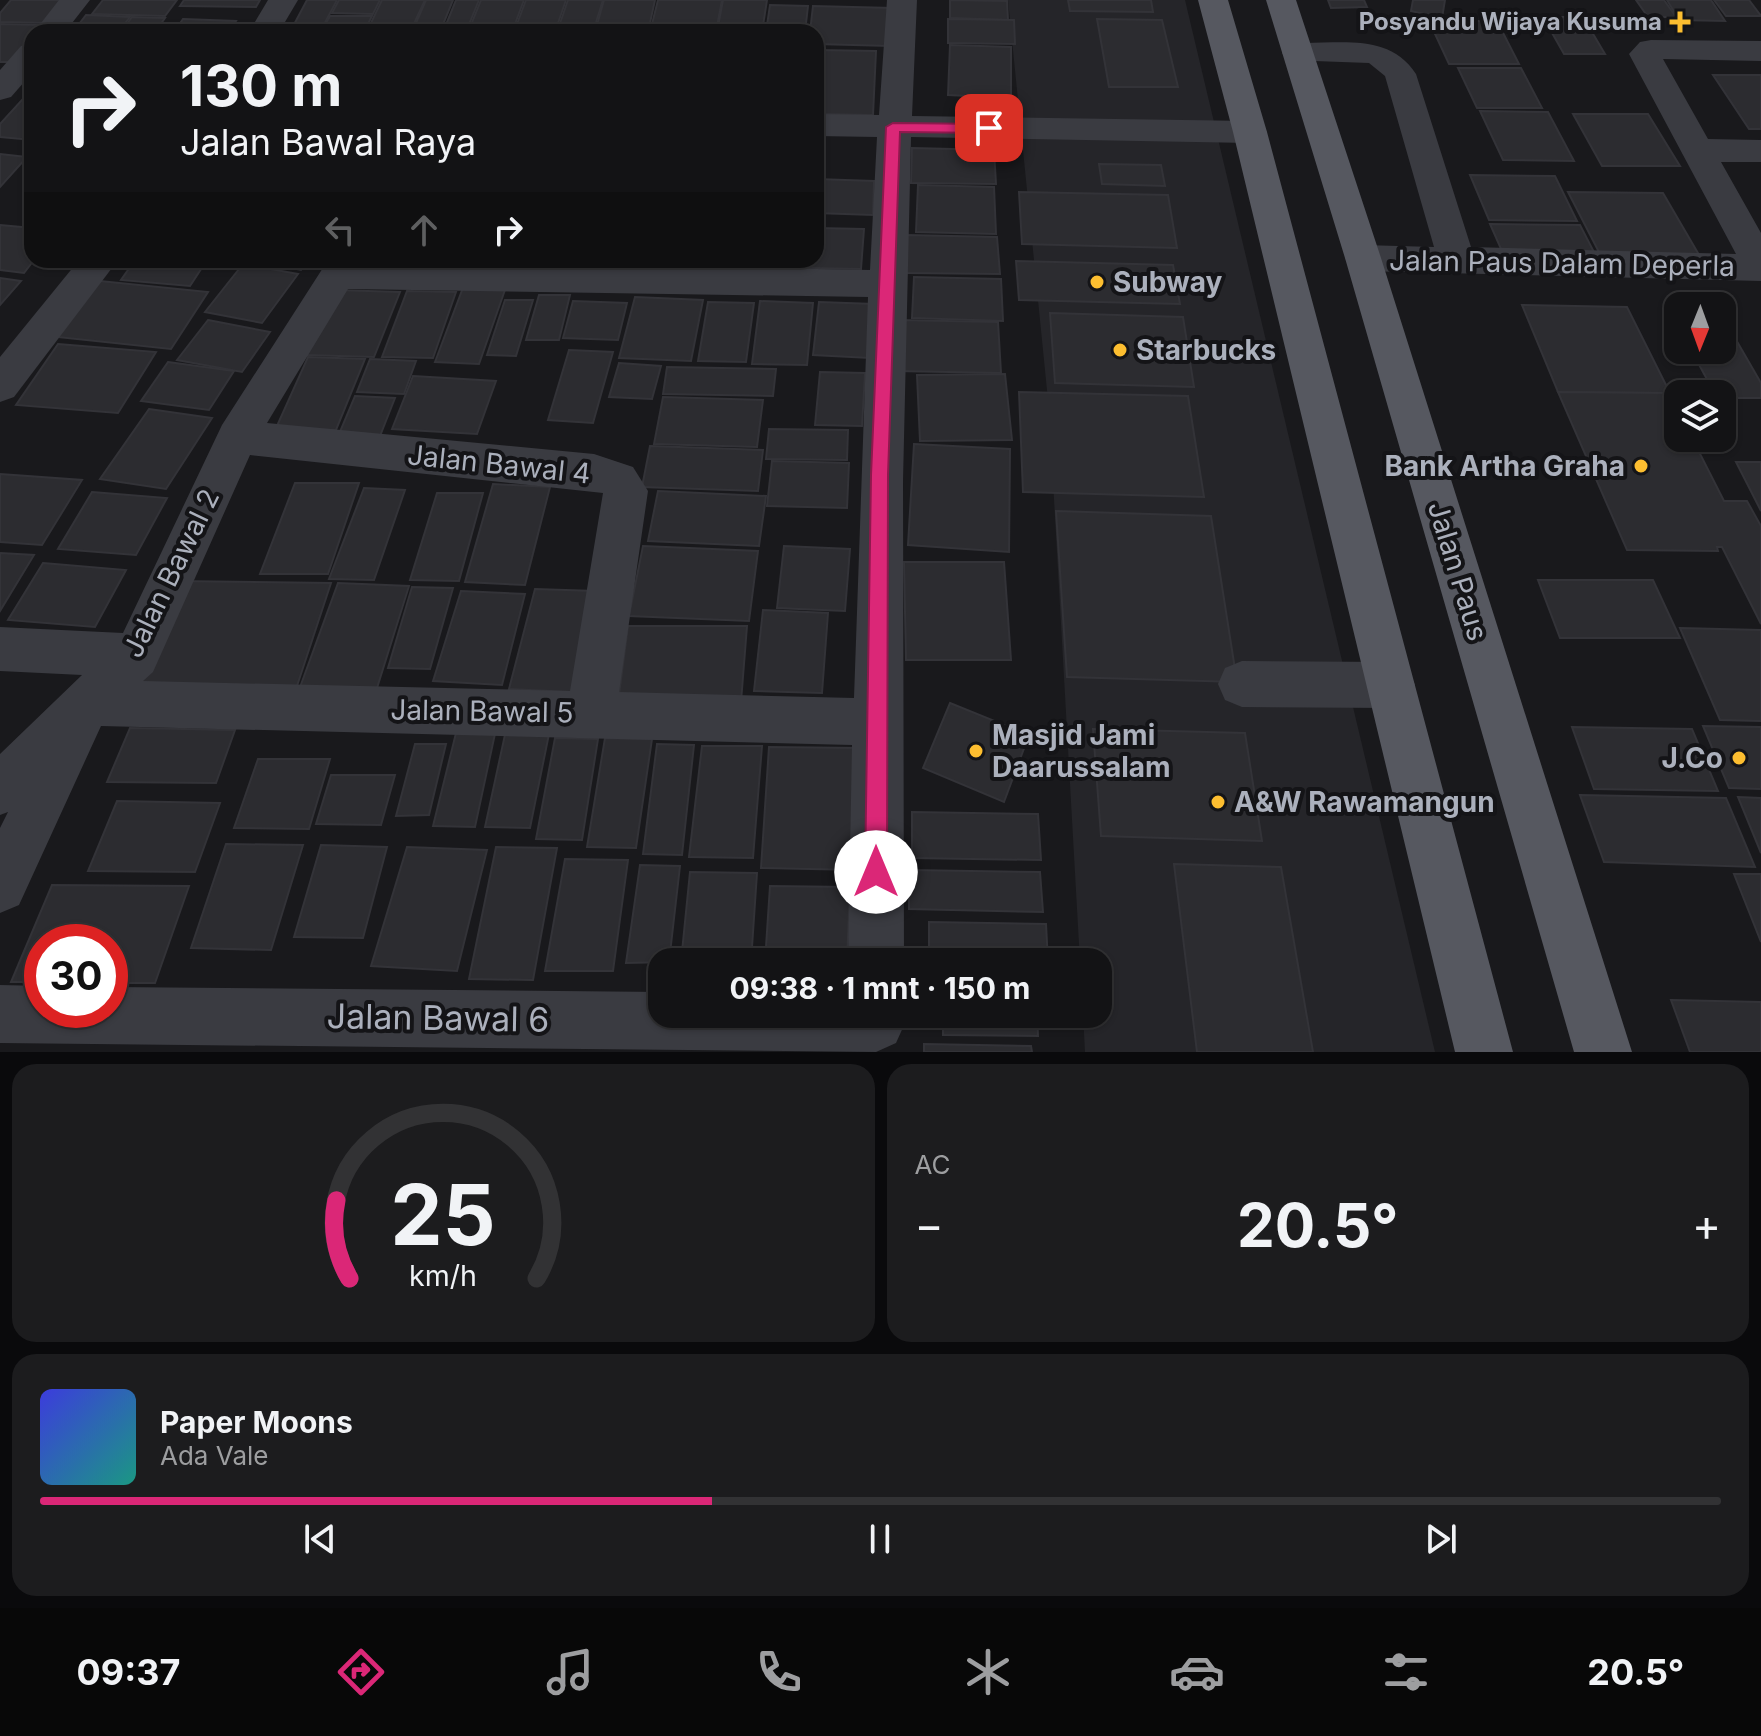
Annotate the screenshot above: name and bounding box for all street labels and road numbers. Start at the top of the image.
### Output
street label: Jalan Paus Dalam Deperla [1389,243,1735,283]
street label: Jalan Bawal 4 [406,437,592,491]
street label: Jalan Bawal 2 [116,483,226,663]
street label: Jalan Paus [1421,497,1495,645]
street label: Jalan Bawal 5 [390,692,574,730]
street label: Jalan Bawal 6 [326,995,550,1040]

